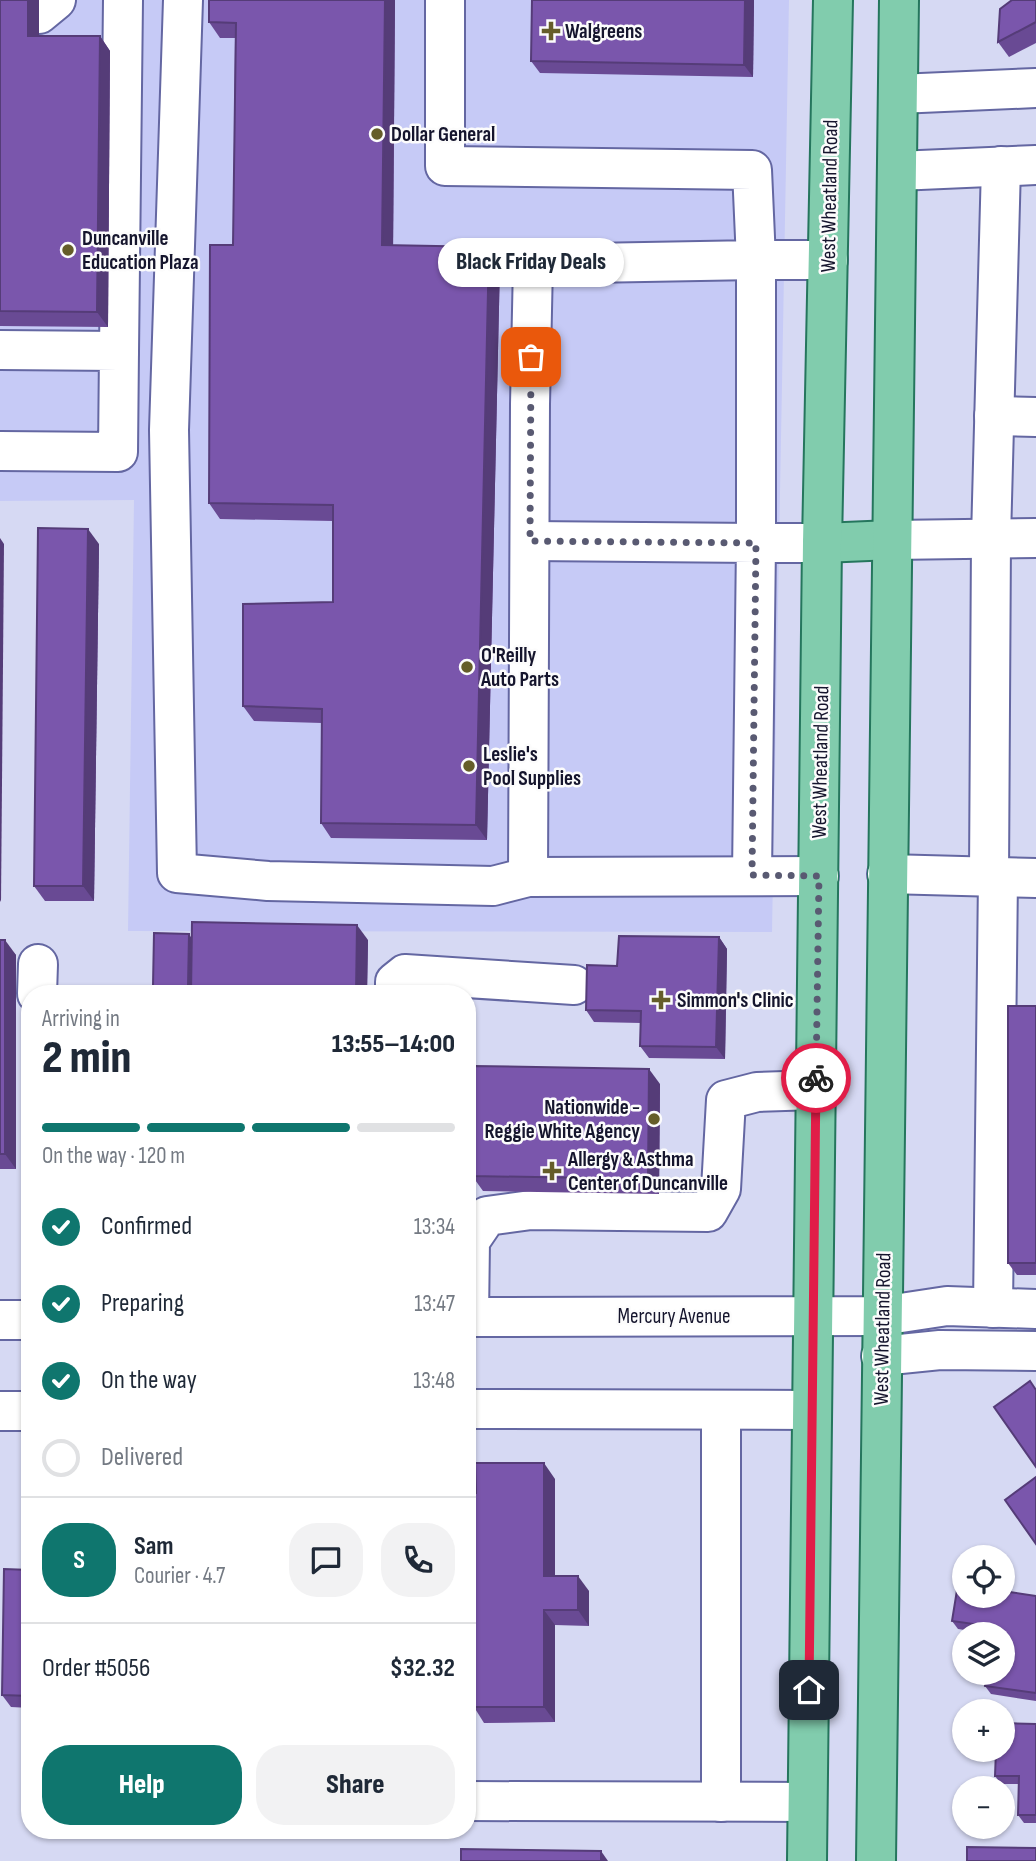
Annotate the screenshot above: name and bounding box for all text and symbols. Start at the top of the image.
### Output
place label: Walgreens [565,19,642,44]
marker: Walgreens [543,23,559,39]
street label: West Wheatland Road [816,119,843,273]
place label: Dollar General [391,122,495,147]
marker: Dollar General [369,126,385,142]
place label: Duncanville Education Plaza [82,226,199,275]
callout: Black Friday Deals [438,238,624,287]
marker: Duncanville Education Plaza [60,242,76,258]
text: Black Friday Deals [456,248,606,276]
pin [501,327,561,387]
icon: bag [512,338,550,376]
place label: O'Reilly Auto Parts [480,643,559,692]
marker: O'Reilly Auto Parts [459,659,475,675]
street label: West Wheatland Road [807,685,834,839]
place label: Leslie's Pool Supplies [483,742,581,791]
marker: Leslie's Pool Supplies [461,758,477,774]
place label: Simmon's Clinic [677,988,794,1013]
marker: Simmon's Clinic [651,990,671,1010]
text: Arriving in [42,1005,120,1033]
text: 13:55–14:00 [332,1029,455,1060]
text: 2 min [42,1031,131,1086]
courier [781,1043,851,1113]
icon: bike [797,1059,835,1097]
place label: Nationwide - Reggie White Agency [485,1095,640,1144]
marker: Nationwide - Reggie White Agency [646,1111,662,1127]
text: On the way · 120 m [42,1142,185,1170]
place label: Allergy & Asthma Center of Duncanville [567,1147,728,1196]
marker: Allergy & Asthma Center of Duncanville [542,1161,562,1181]
icon: check [42,1208,80,1246]
text: Confirmed [101,1211,192,1242]
text: 13:34 [414,1213,455,1241]
street label: West Wheatland Road [869,1252,896,1406]
icon: check [42,1285,80,1323]
text: Preparing [101,1288,184,1319]
text: 13:47 [414,1290,455,1318]
street label: Mercury Avenue [618,1304,730,1329]
icon: check [42,1362,80,1400]
text: On the way [101,1365,197,1396]
text: 13:48 [413,1367,455,1395]
text: Delivered [101,1442,183,1473]
button: chat [289,1523,363,1597]
button: phone [381,1523,455,1597]
text: Sam [134,1531,174,1562]
text: S [73,1545,85,1576]
map controls [952,1545,1015,1839]
button: locate [952,1545,1015,1608]
text: Courier · 4.7 [134,1562,225,1590]
button: layers [952,1622,1015,1685]
text: Order #5056 [42,1653,150,1684]
text: $32.32 [390,1653,455,1684]
pin [779,1660,839,1720]
icon: home [790,1671,828,1709]
button: + [952,1699,1015,1762]
button: Help [42,1745,242,1825]
button: Share [256,1745,455,1825]
button: − [952,1776,1015,1839]

